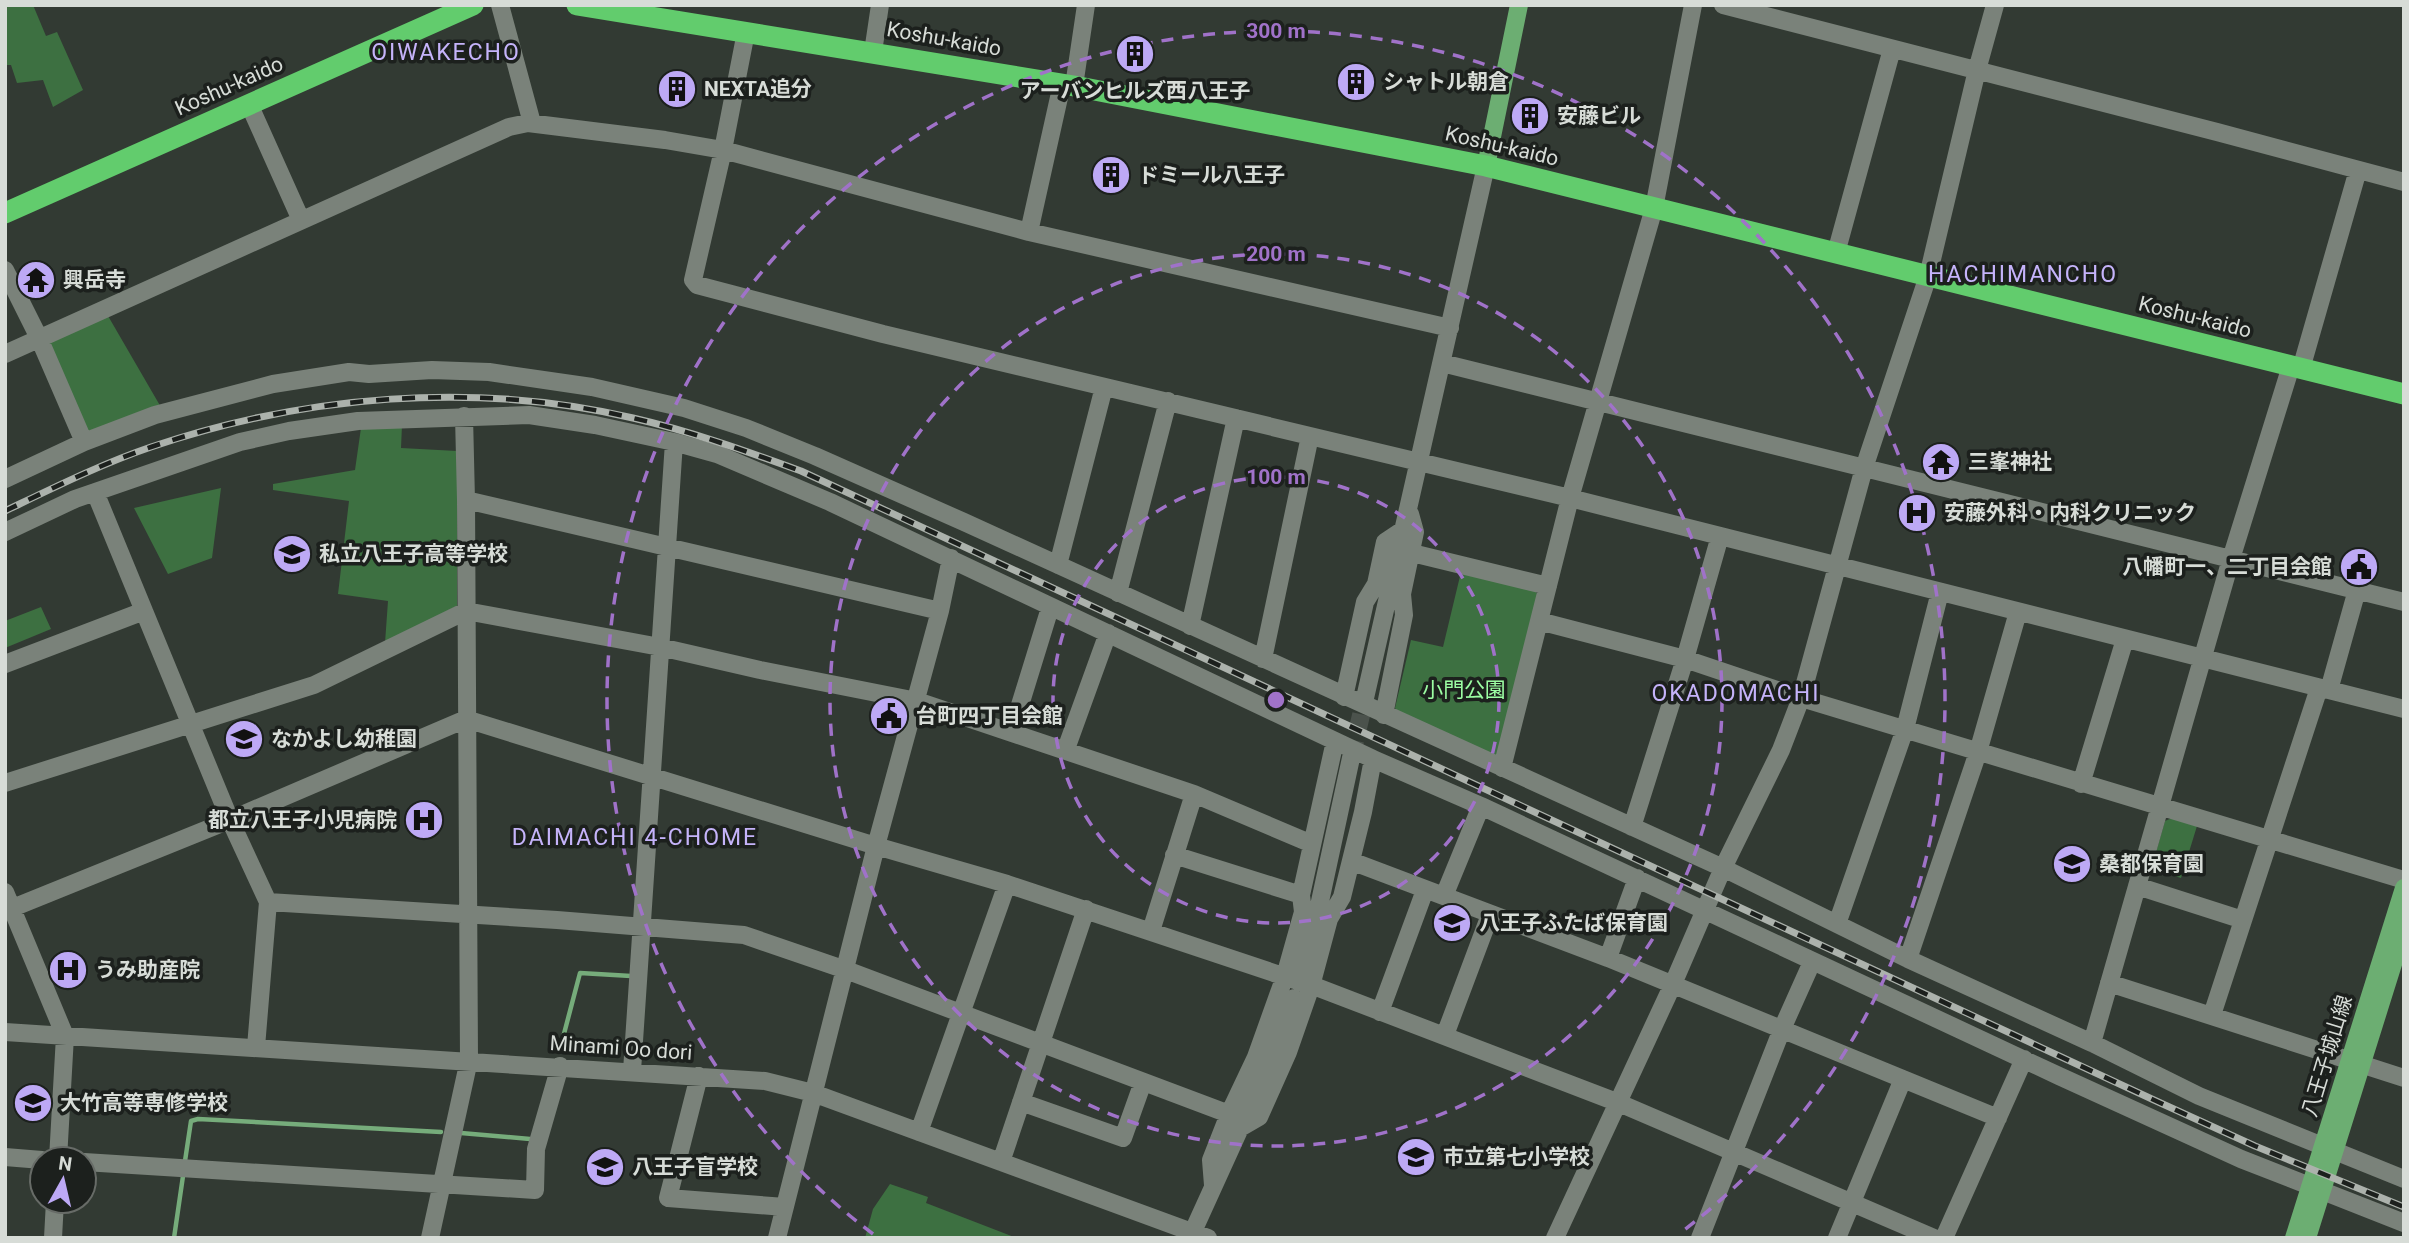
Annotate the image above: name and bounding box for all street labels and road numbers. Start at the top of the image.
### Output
street label: Koshu-kaido [885,17,1003,61]
street label: Koshu-kaido [171,52,287,120]
street label: Koshu-kaido [1443,121,1561,171]
street label: Koshu-kaido [2136,291,2254,343]
street label: 八王子城山線 [2297,992,2357,1120]
street label: Minami Oo dori [549,1031,693,1065]

